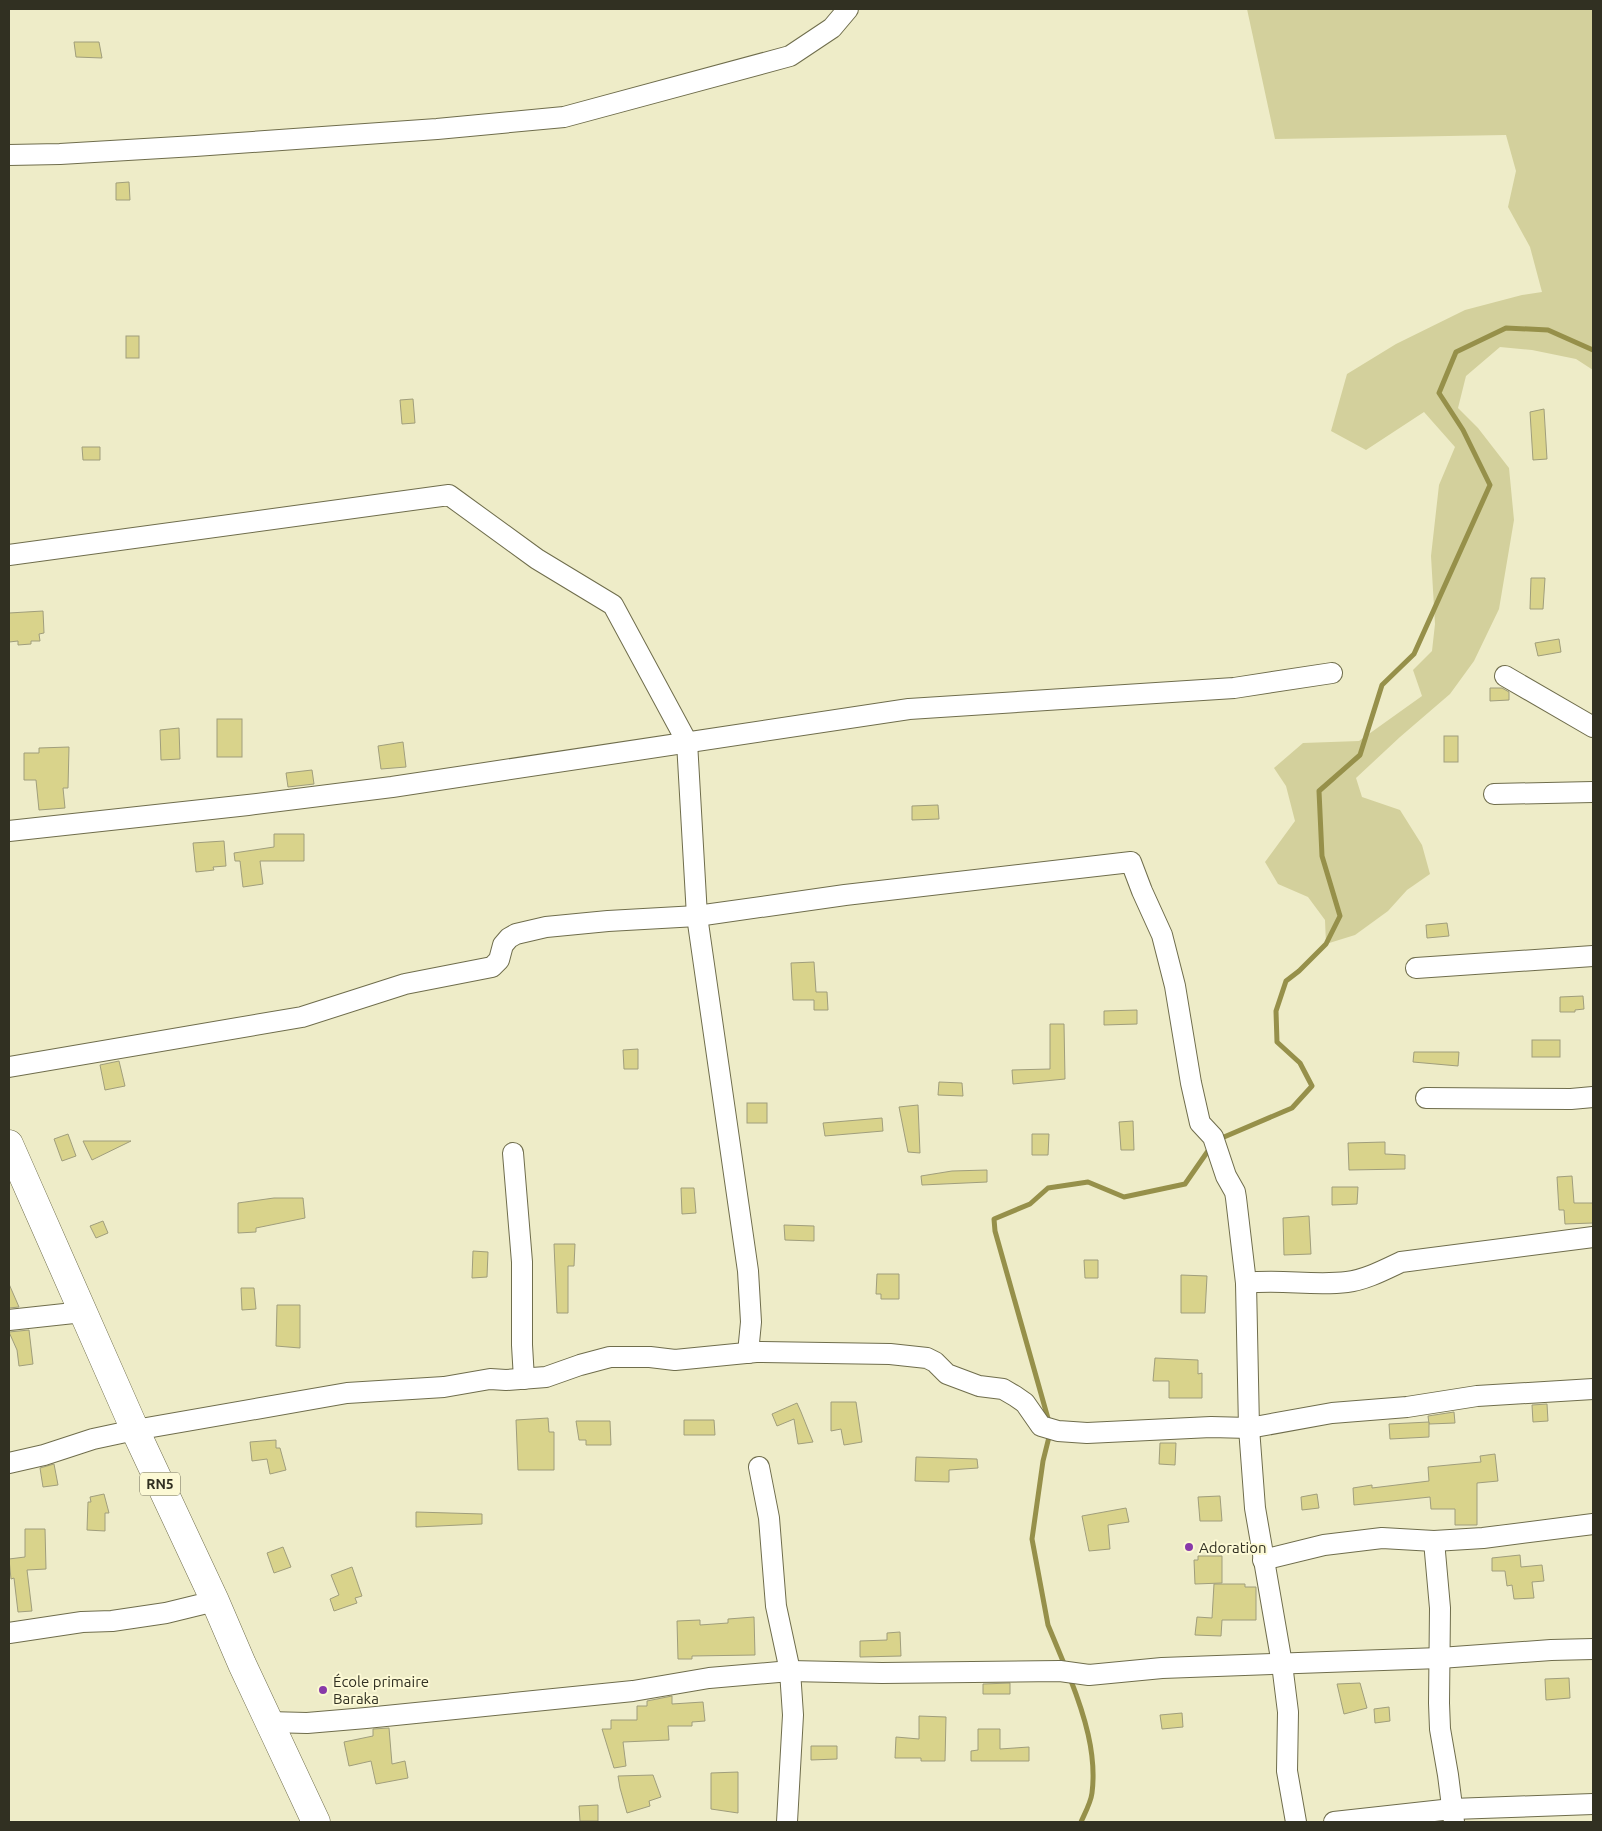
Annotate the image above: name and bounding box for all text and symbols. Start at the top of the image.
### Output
road number: RN5 [140,1472,180,1496]
place label: Adoration [1199,1539,1267,1556]
marker: Adoration [1183,1541,1195,1553]
place label: École primaire Baraka [333,1673,429,1707]
marker: École primaire Baraka [317,1684,329,1696]

